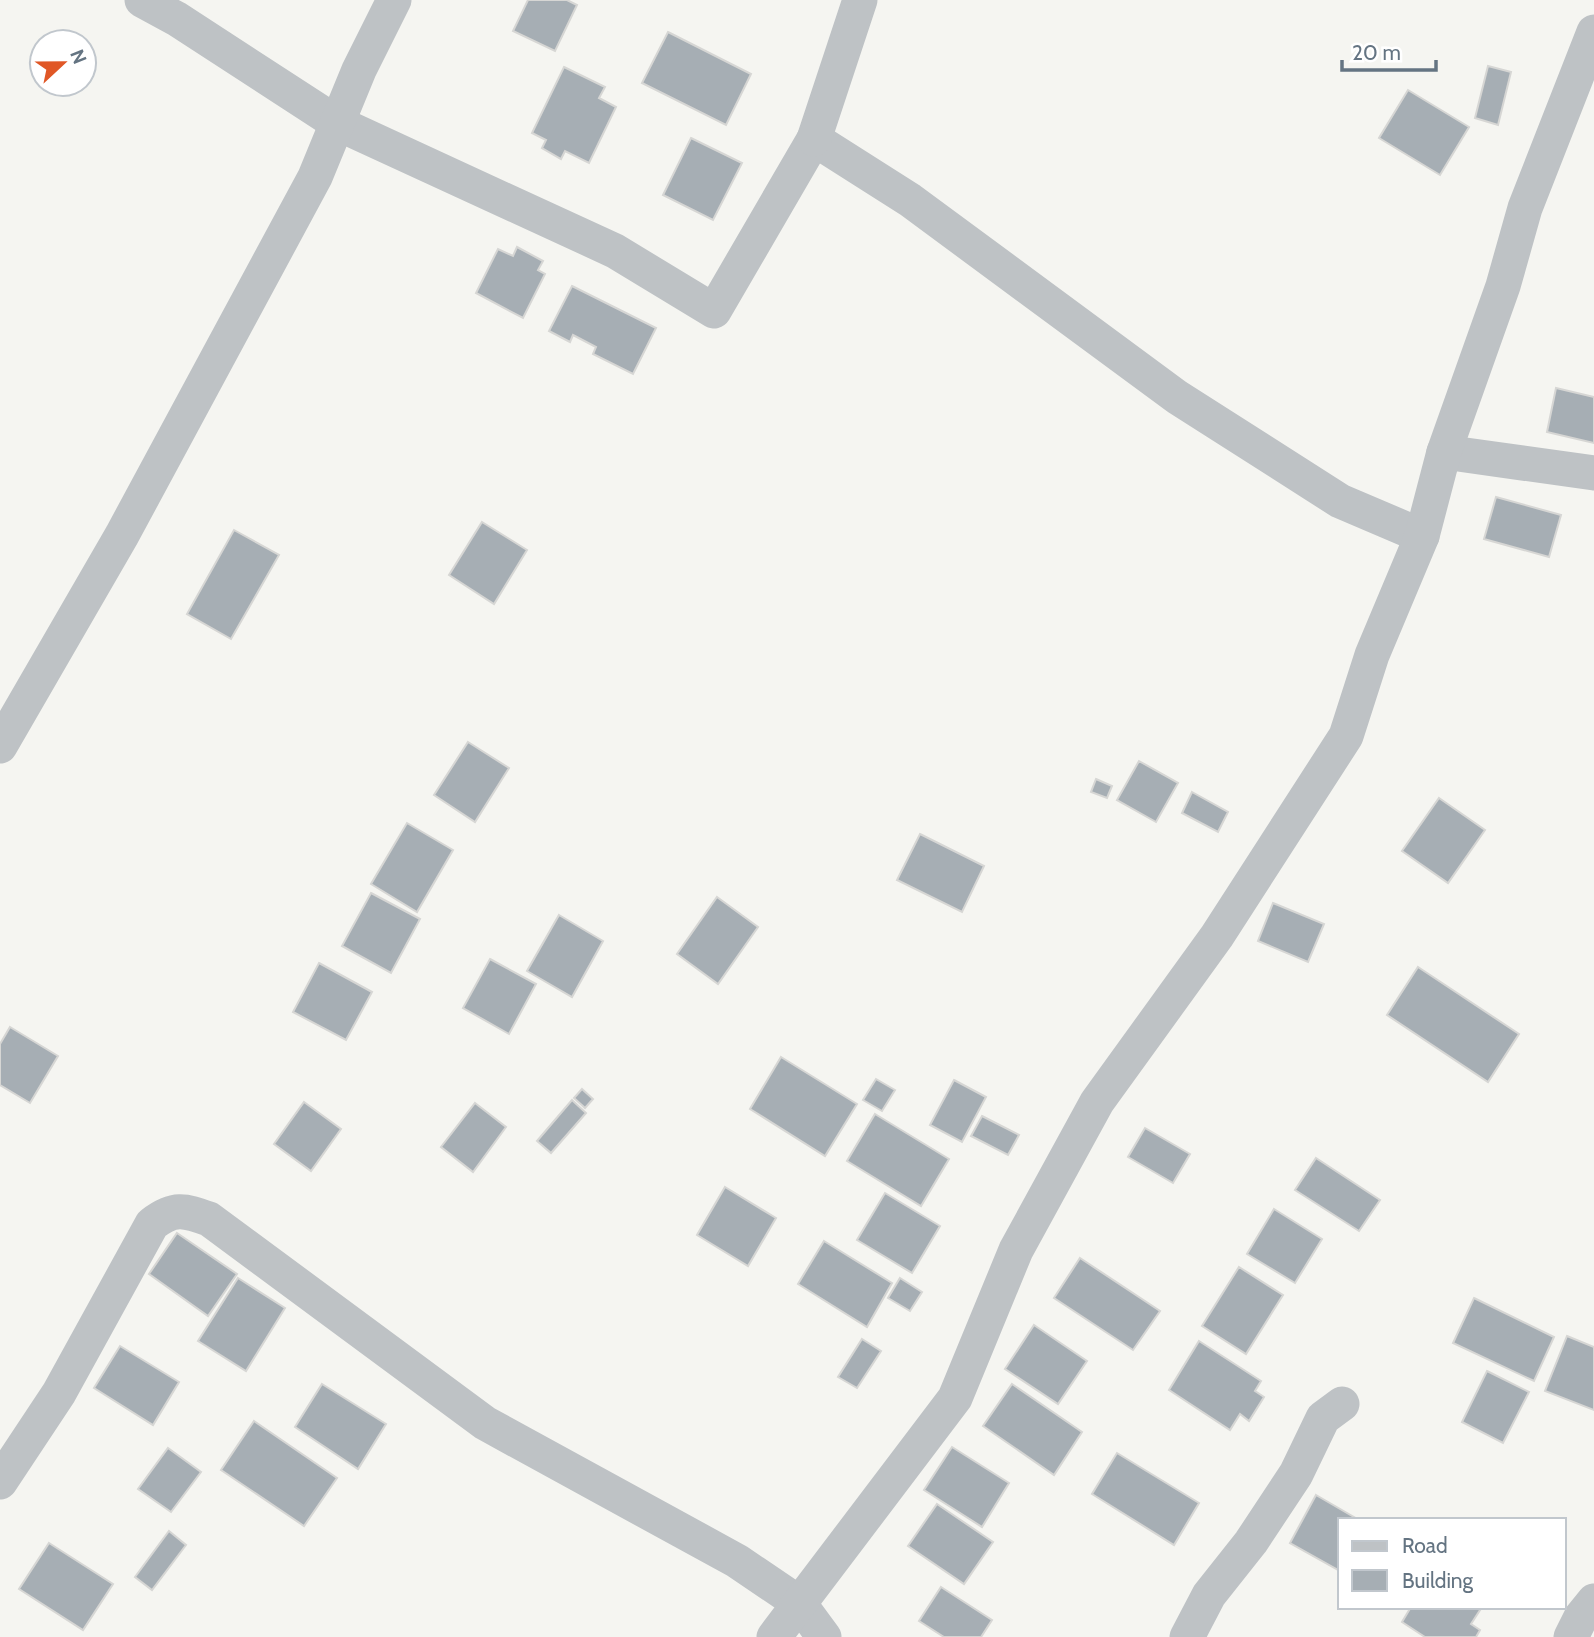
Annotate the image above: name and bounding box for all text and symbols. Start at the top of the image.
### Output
north arrow [28,28,98,98]
scale bar [1342,28,1436,72]
text: 20 m [1352,40,1401,65]
text: N [65,46,91,67]
legend [1338,1518,1566,1609]
text: Road [1402,1533,1448,1558]
text: Building [1402,1568,1474,1593]

